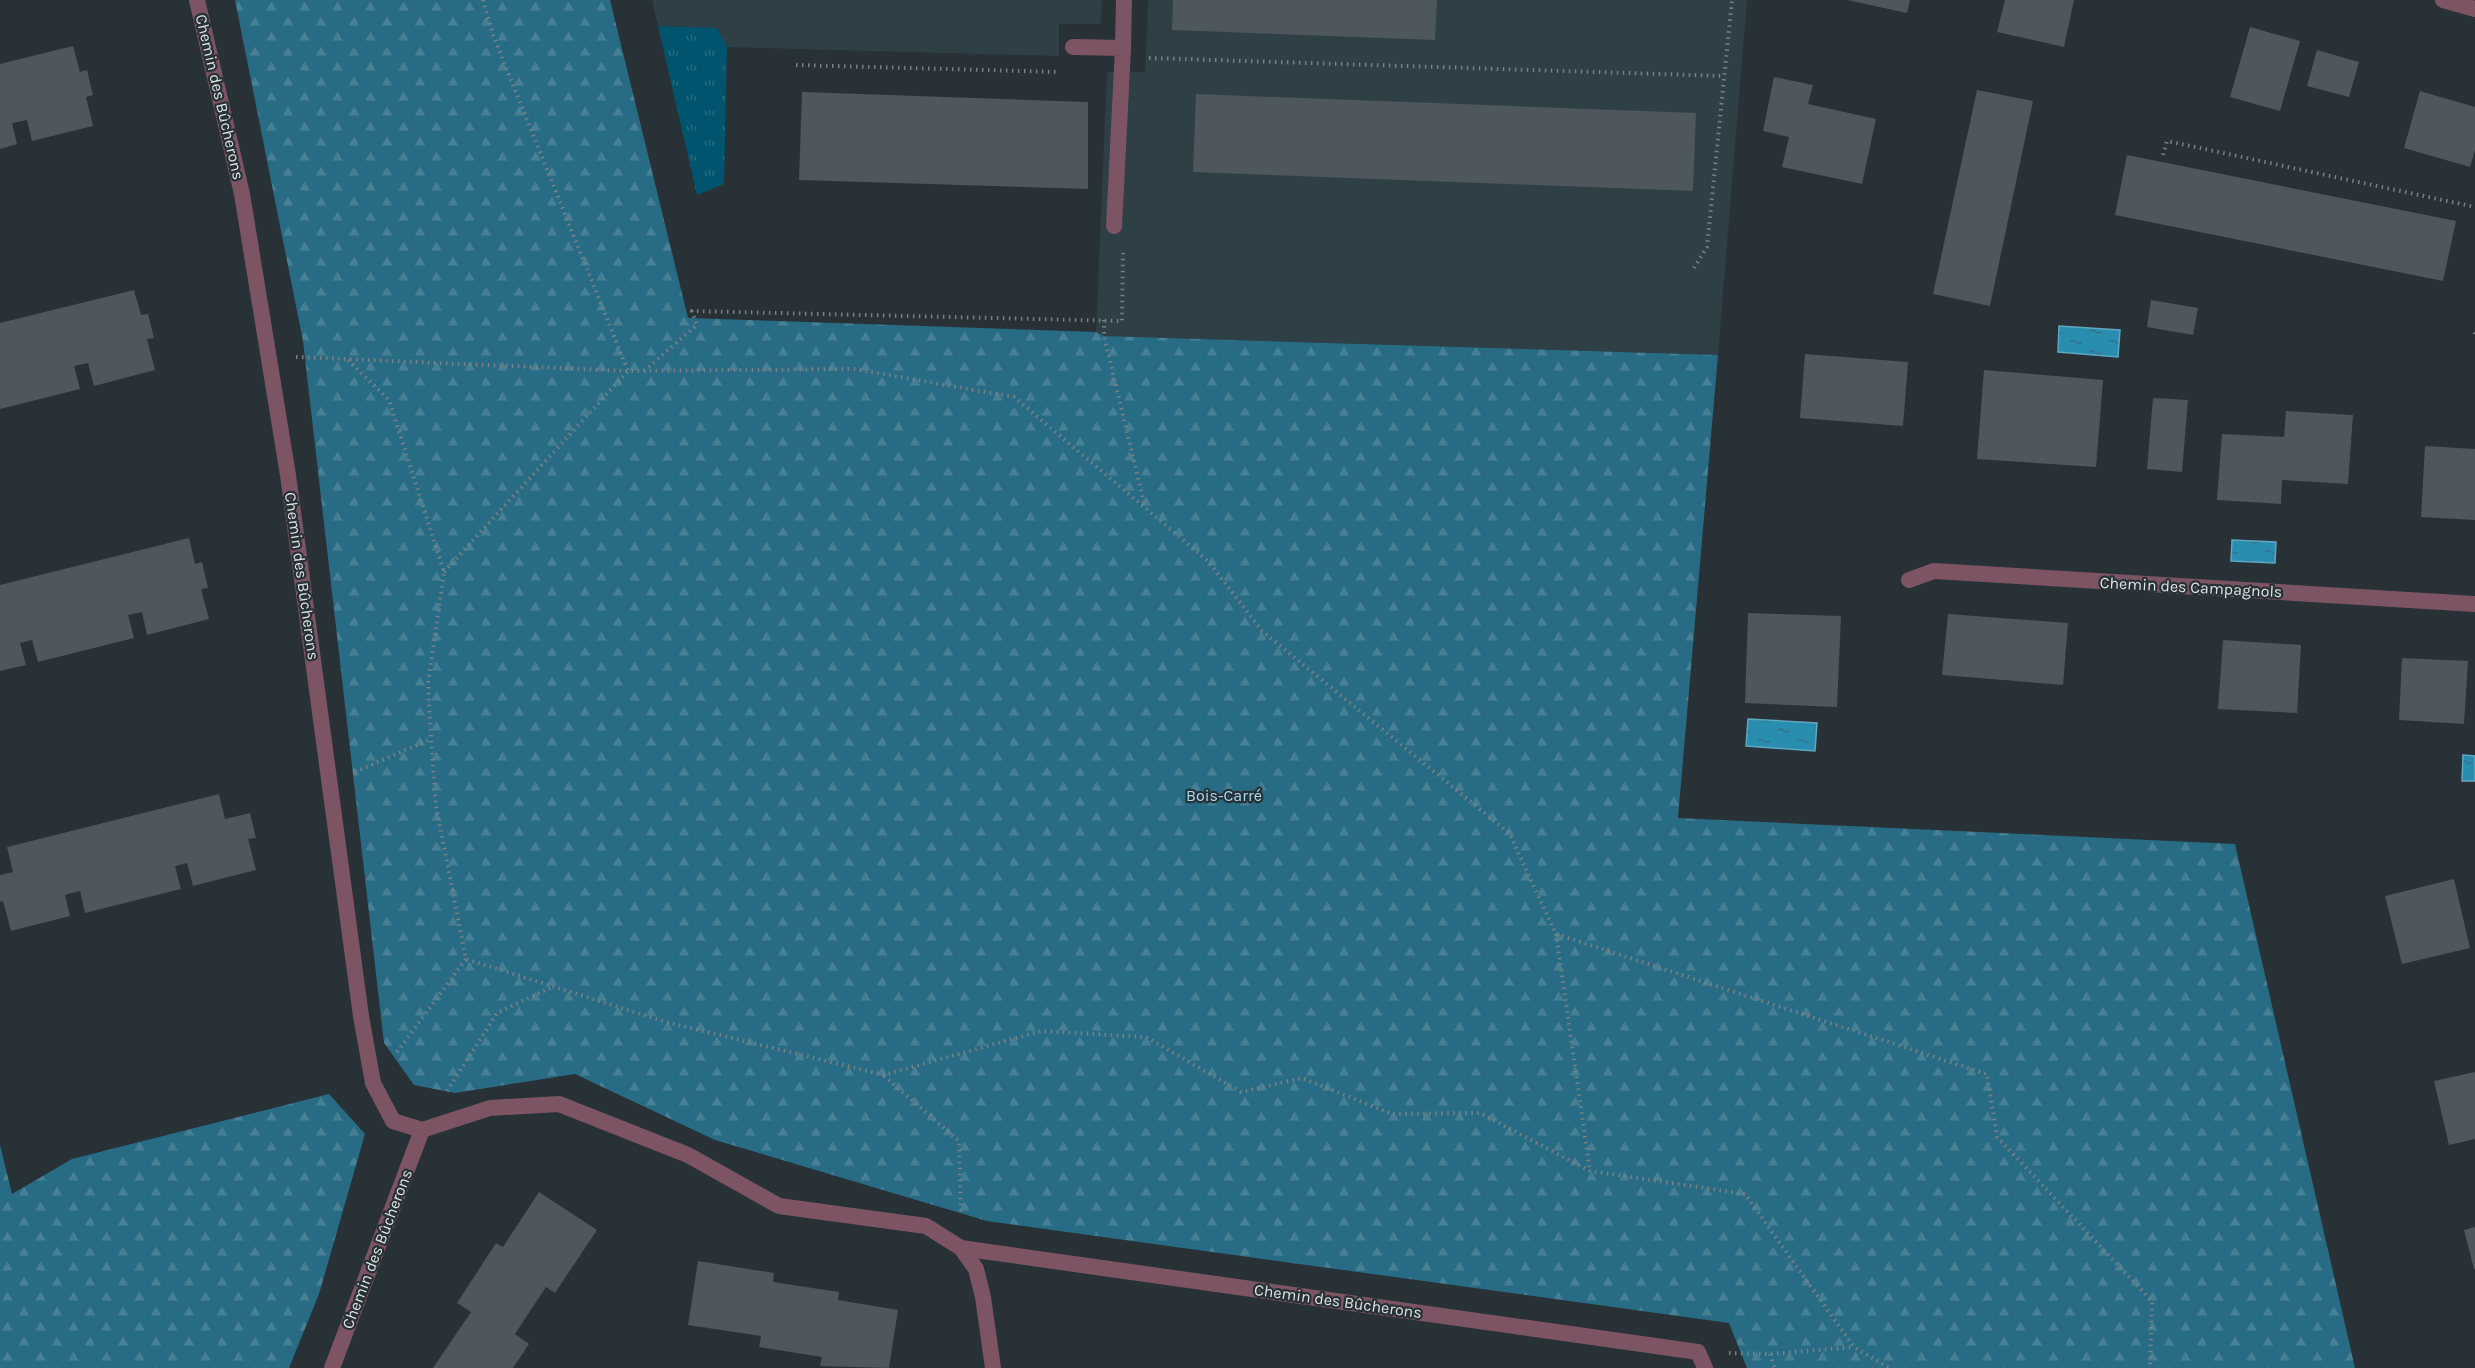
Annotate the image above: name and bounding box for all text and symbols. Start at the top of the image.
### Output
street label: Chemin des Bûcherons [192,12,248,182]
street label: Chemin des Bûcherons [281,491,323,661]
street label: Chemin des Campagnols [2099,573,2283,601]
park label: Bois-Carré [1186,786,1262,805]
street label: Chemin des Bûcherons [338,1167,416,1331]
street label: Chemin des Bûcherons [1253,1280,1423,1322]

